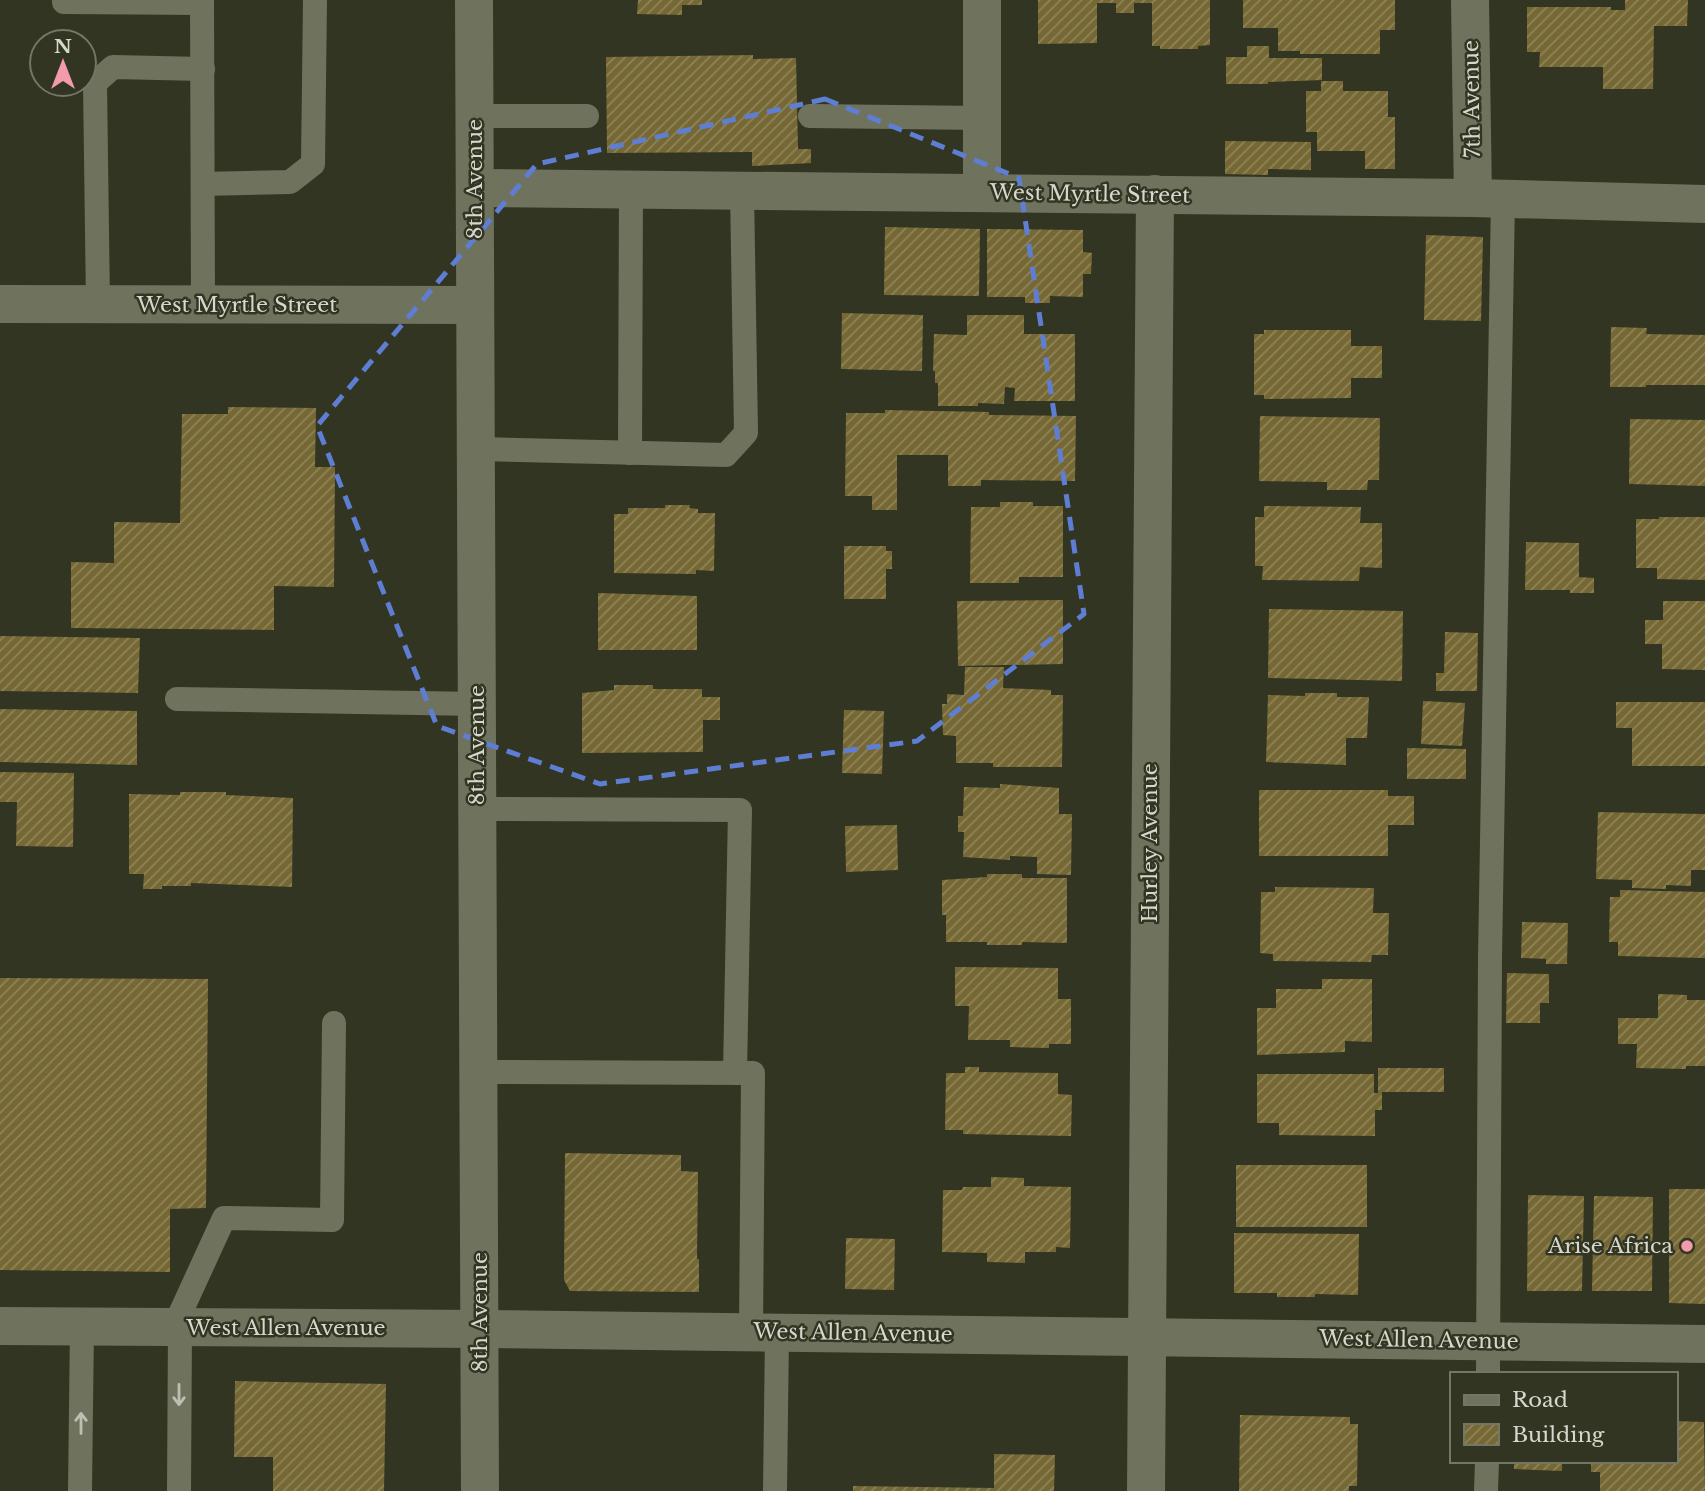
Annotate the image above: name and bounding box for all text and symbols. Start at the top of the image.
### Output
north arrow [28,28,98,98]
text: N [54,35,72,58]
street label: 7th Avenue [1458,40,1486,158]
street label: 8th Avenue [462,119,488,239]
street label: West Myrtle Street [989,179,1190,209]
street label: West Myrtle Street [136,292,337,318]
street label: 8th Avenue [464,685,490,805]
street label: Hurley Avenue [1137,763,1163,923]
place label: Arise Africa [1547,1233,1673,1259]
marker: Arise Africa [1679,1238,1695,1254]
street label: 8th Avenue [467,1252,493,1372]
street label: West Allen Avenue [185,1315,386,1341]
street label: West Allen Avenue [752,1318,953,1348]
street label: West Allen Avenue [1318,1325,1519,1355]
legend [1450,1372,1677,1463]
one-way arrow [173,1383,186,1406]
text: Road [1512,1387,1568,1413]
one-way arrow [74,1412,88,1435]
text: Building [1512,1422,1605,1448]

